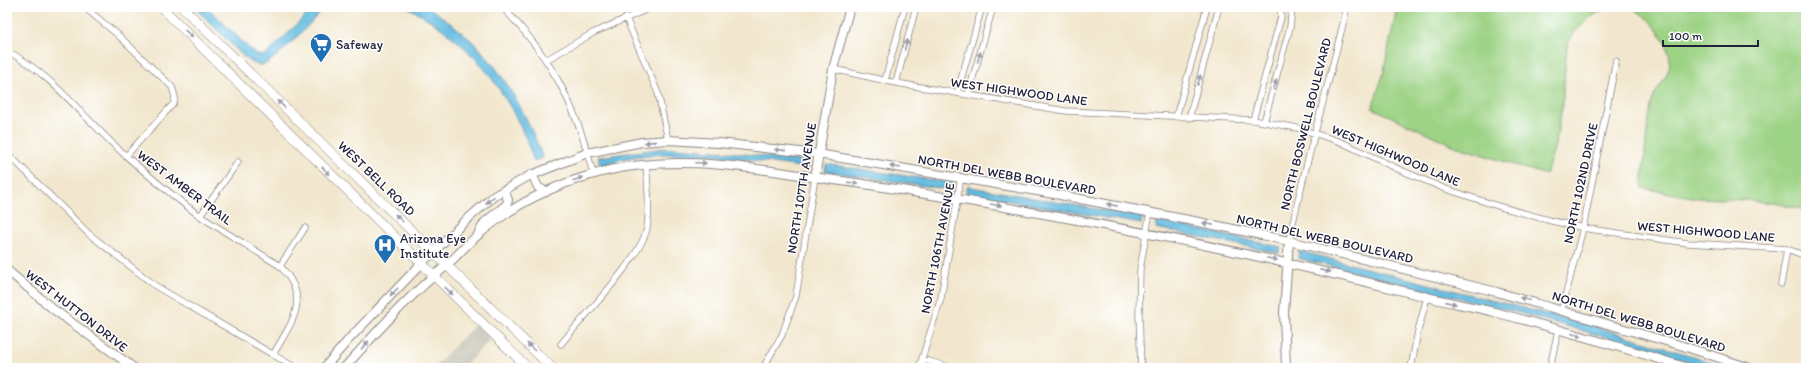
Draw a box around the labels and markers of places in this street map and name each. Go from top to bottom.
supermarket icon: Safeway [308,31,334,64]
place label: Safeway [336,37,383,52]
place label: Arizona Eye Institute [400,231,466,261]
hospital icon: Arizona Eye Institute [372,232,398,265]

